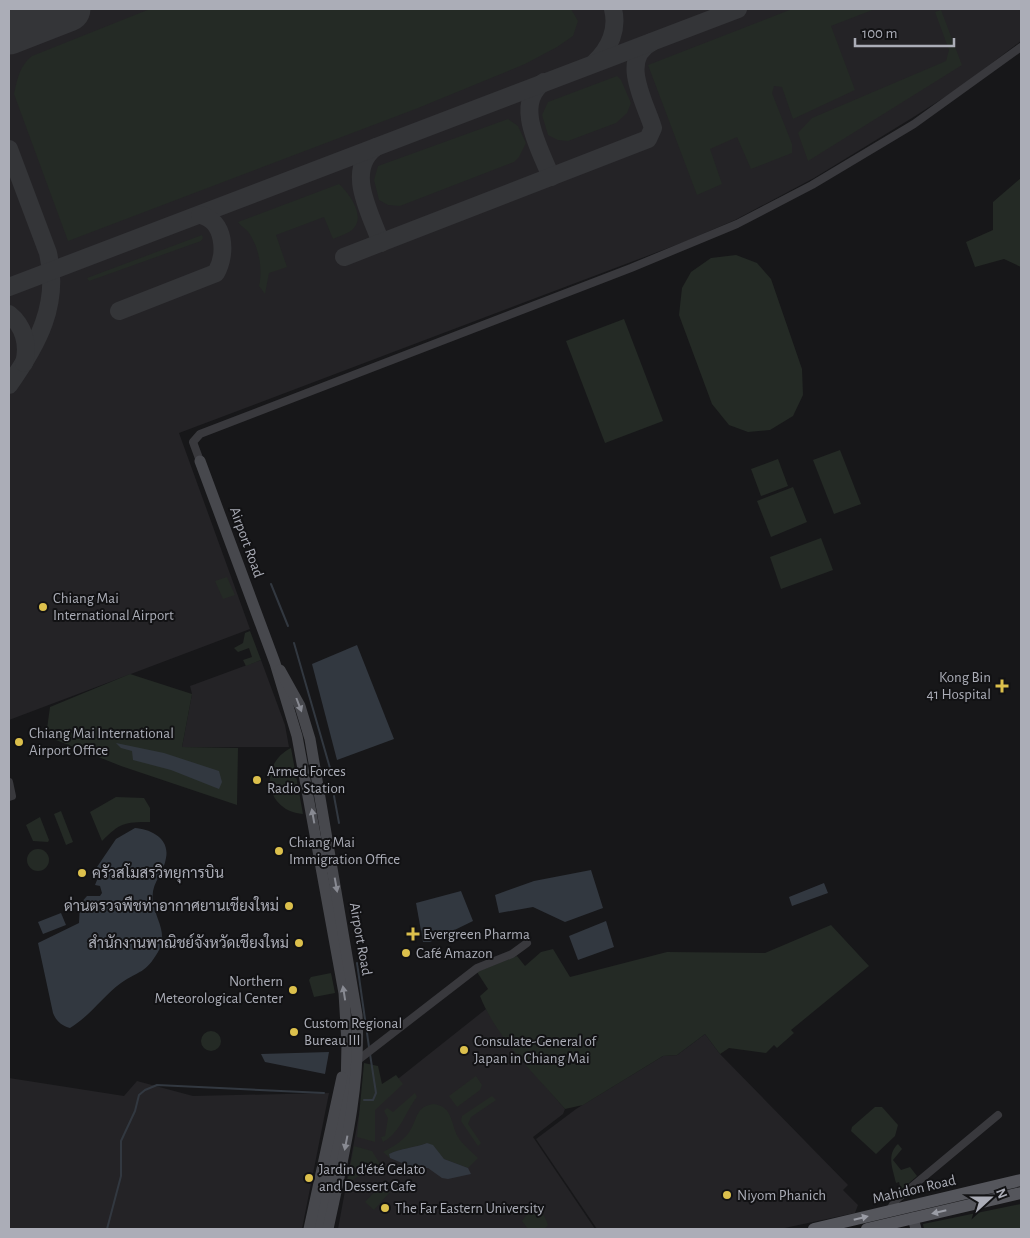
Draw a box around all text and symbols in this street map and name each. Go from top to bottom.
scale bar [855,15,954,47]
text: 100 m [862,26,897,41]
street label: Airport Road [227,505,266,580]
place label: Chiang Mai International Airport [53,591,174,623]
marker: Chiang Mai International Airport [37,601,49,613]
place label: Kong Bin 41 Hospital [927,670,991,702]
marker: Kong Bin 41 Hospital [995,679,1009,693]
one-way arrow [295,698,303,713]
place label: Chiang Mai International Airport Office [29,726,174,758]
marker: Chiang Mai International Airport Office [13,736,25,748]
place label: Armed Forces Radio Station [267,764,346,796]
marker: Armed Forces Radio Station [251,774,263,786]
one-way arrow [308,808,316,824]
place label: Chiang Mai Immigration Office [289,835,400,867]
marker: Chiang Mai Immigration Office [273,845,285,857]
place label: ครัวสโมสรวิทยุการบิน [92,863,224,884]
marker: ครัวสโมสรวิทยุการบิน [76,867,88,879]
one-way arrow [332,878,340,894]
place label: ด่านตรวจพืชท่าอากาศยานเชียงใหม่ [64,896,279,914]
marker: ด่านตรวจพืชท่าอากาศยานเชียงใหม่ [283,900,295,912]
street label: Airport Road [347,901,374,977]
place label: Evergreen Pharma [423,927,530,942]
marker: Evergreen Pharma [407,928,419,940]
place label: สำนักงานพาณิชย์จังหวัดเชียงใหม่ [88,933,289,951]
marker: สำนักงานพาณิชย์จังหวัดเชียงใหม่ [293,937,305,949]
place label: Café Amazon [416,946,493,961]
marker: Café Amazon [400,947,412,959]
place label: Northern Meteorological Center [154,974,283,1006]
marker: Northern Meteorological Center [287,984,299,996]
one-way arrow [339,985,347,1001]
place label: Custom Regional Bureau III [304,1016,402,1048]
marker: Custom Regional Bureau III [288,1026,300,1038]
place label: Consulate-General of Japan in Chiang Mai [474,1034,598,1066]
marker: Consulate-General of Japan in Chiang Mai [458,1044,470,1056]
one-way arrow [341,1135,349,1151]
place label: Jardin d'été Gelato and Dessert Cafe [319,1162,425,1194]
marker: Jardin d'été Gelato and Dessert Cafe [303,1172,315,1184]
street label: Mahidon Road [871,1173,957,1206]
north arrow [965,1173,1015,1223]
text: N [993,1187,1009,1201]
place label: Niyom Phanich [737,1188,826,1203]
marker: Niyom Phanich [721,1189,733,1201]
place label: The Far Eastern University [395,1201,545,1216]
marker: The Far Eastern University [379,1202,391,1214]
one-way arrow [931,1208,947,1216]
one-way arrow [854,1214,869,1222]

